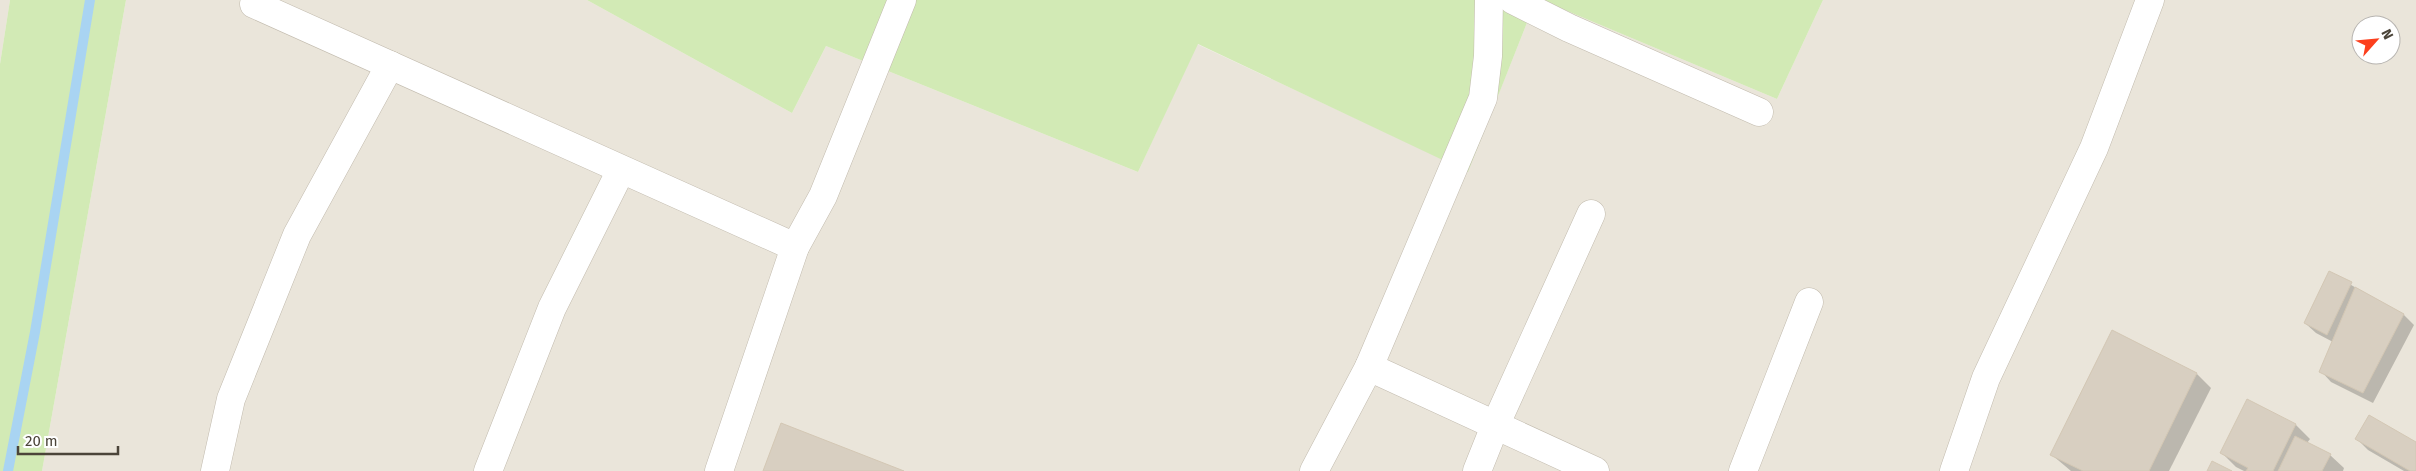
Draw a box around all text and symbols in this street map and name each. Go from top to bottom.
north arrow [2351,15,2401,65]
text: N [2377,26,2397,42]
scale bar [18,424,118,456]
text: 20 m [25,432,58,450]

